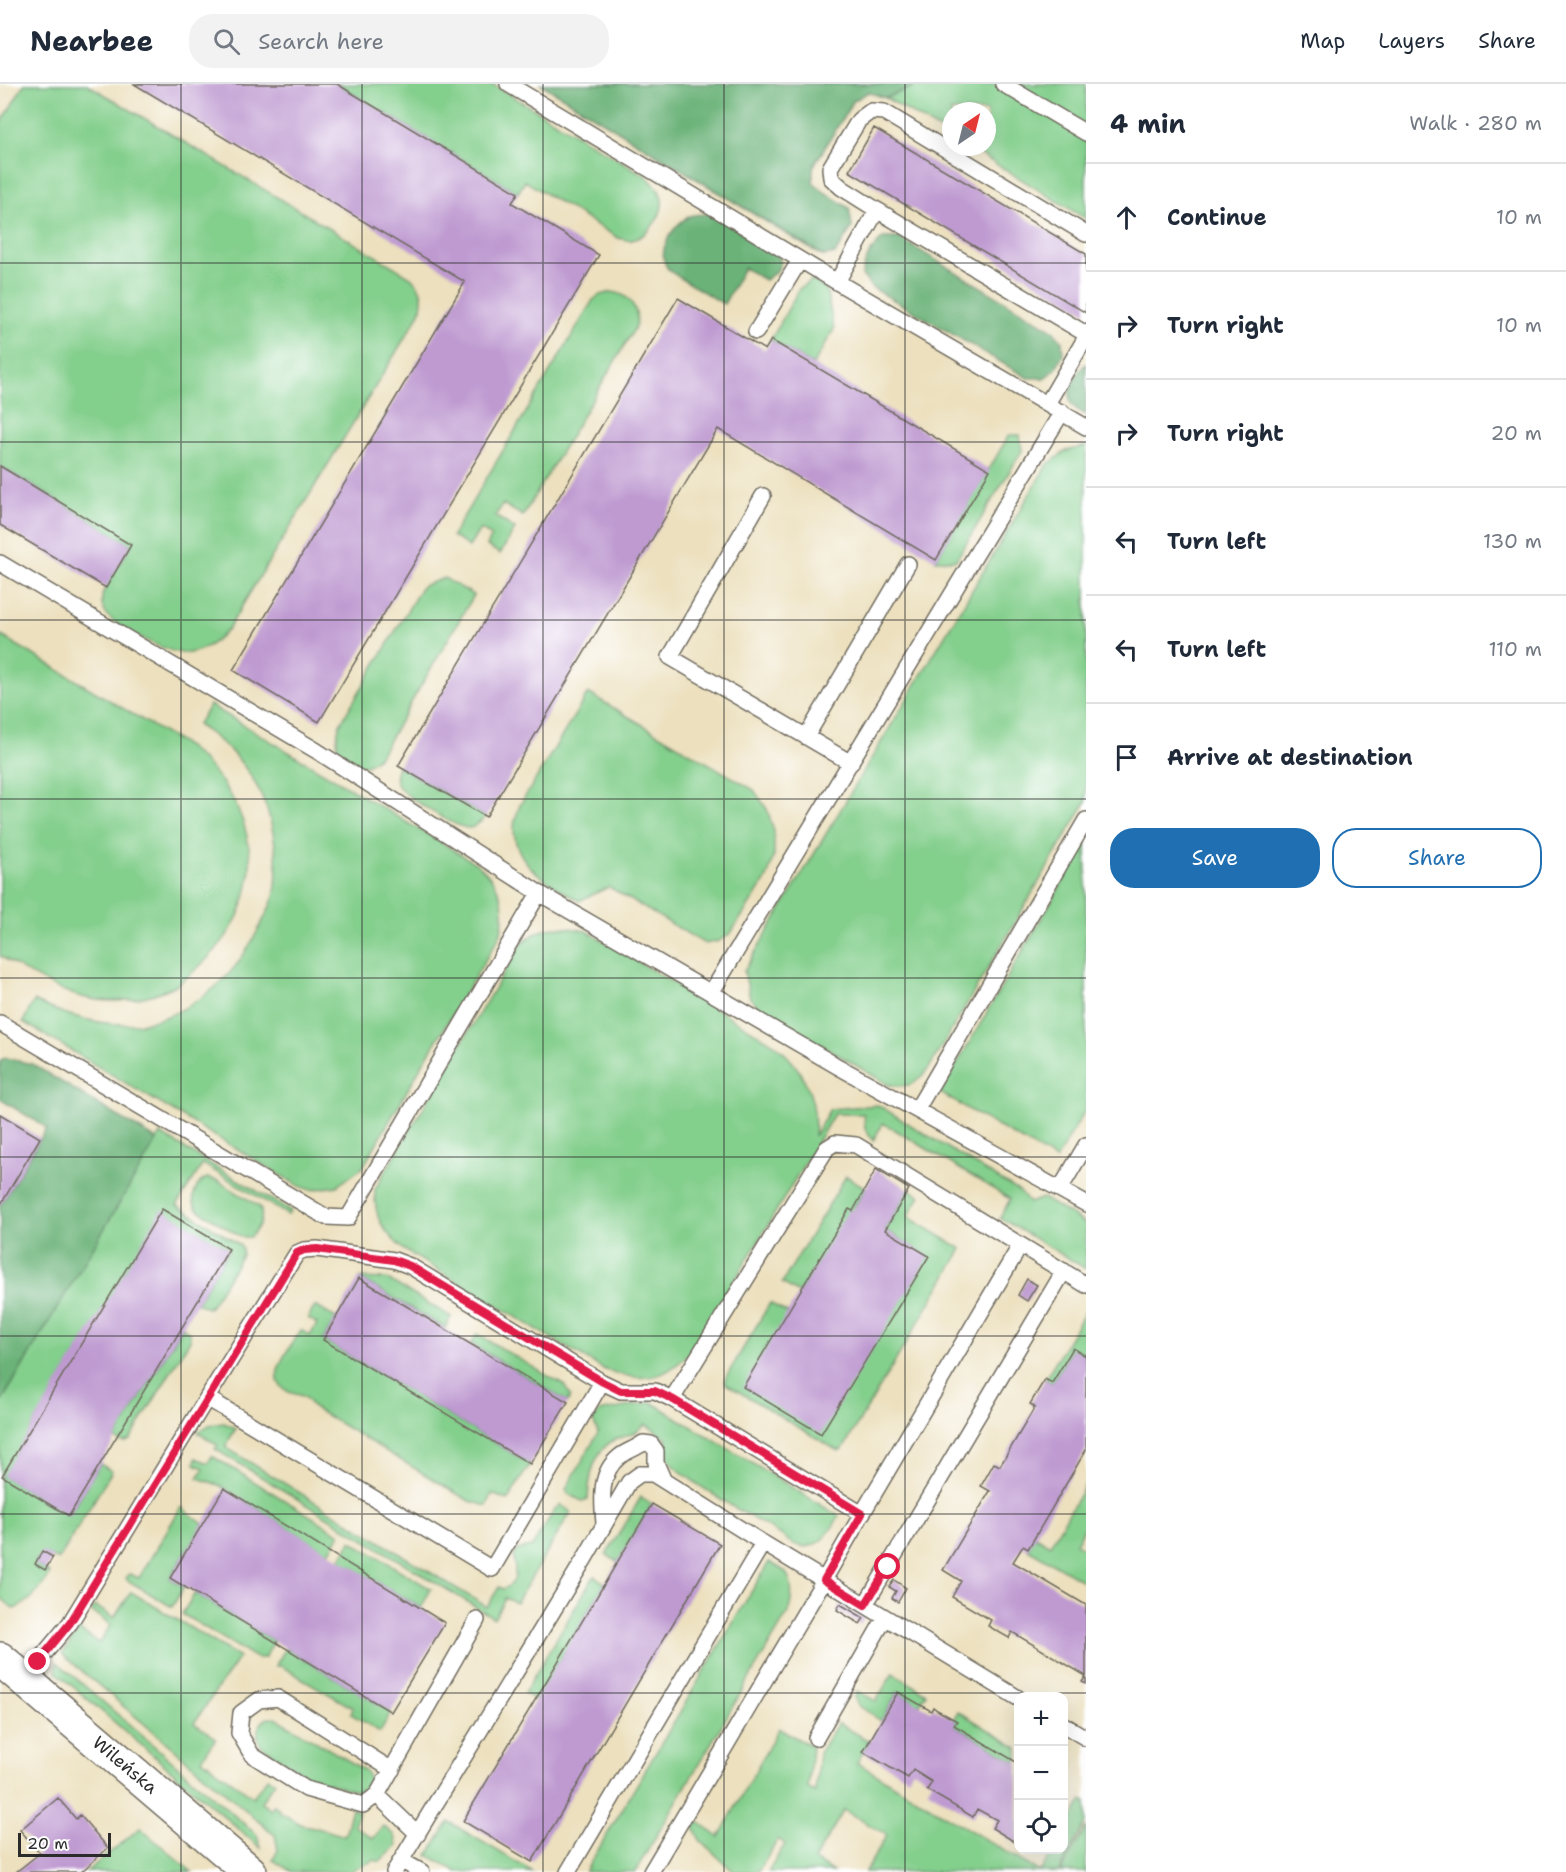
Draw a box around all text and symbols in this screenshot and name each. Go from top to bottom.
search box [189,14,609,68]
text: Nearbee [30,22,153,60]
icon: search [210,25,243,58]
text: Search here [258,27,384,56]
text: Map [1300,27,1345,55]
text: Layers [1378,27,1445,55]
text: Share [1478,27,1536,55]
north arrow [942,102,996,156]
text: 4 min [1110,106,1186,141]
text: Walk · 280 m [1409,110,1542,136]
icon: ahead [1110,201,1143,234]
text: Continue [1167,203,1267,232]
text: 10 m [1496,204,1542,230]
icon: right [1110,309,1143,342]
text: Turn right [1167,311,1284,340]
text: 10 m [1496,312,1542,338]
icon: right [1110,417,1143,450]
text: Turn right [1167,419,1284,448]
text: 20 m [1491,420,1542,446]
icon: left [1110,525,1143,558]
text: Turn left [1167,527,1266,556]
text: 130 m [1483,528,1542,554]
icon: left [1110,633,1143,666]
text: Turn left [1167,635,1266,664]
text: 110 m [1488,636,1542,662]
icon: arrive [1110,741,1143,774]
text: Arrive at destination [1167,743,1413,772]
button: Save [1110,828,1320,888]
button: Share [1332,828,1542,888]
route start [874,1553,900,1579]
route end [24,1648,50,1674]
map controls [1014,1692,1068,1854]
button: + [1014,1692,1068,1746]
street label: Wileńska [87,1731,163,1799]
button: − [1014,1746,1068,1800]
button: locate [1014,1800,1068,1854]
scale bar [18,1830,111,1858]
text: 20 m [27,1833,68,1854]

